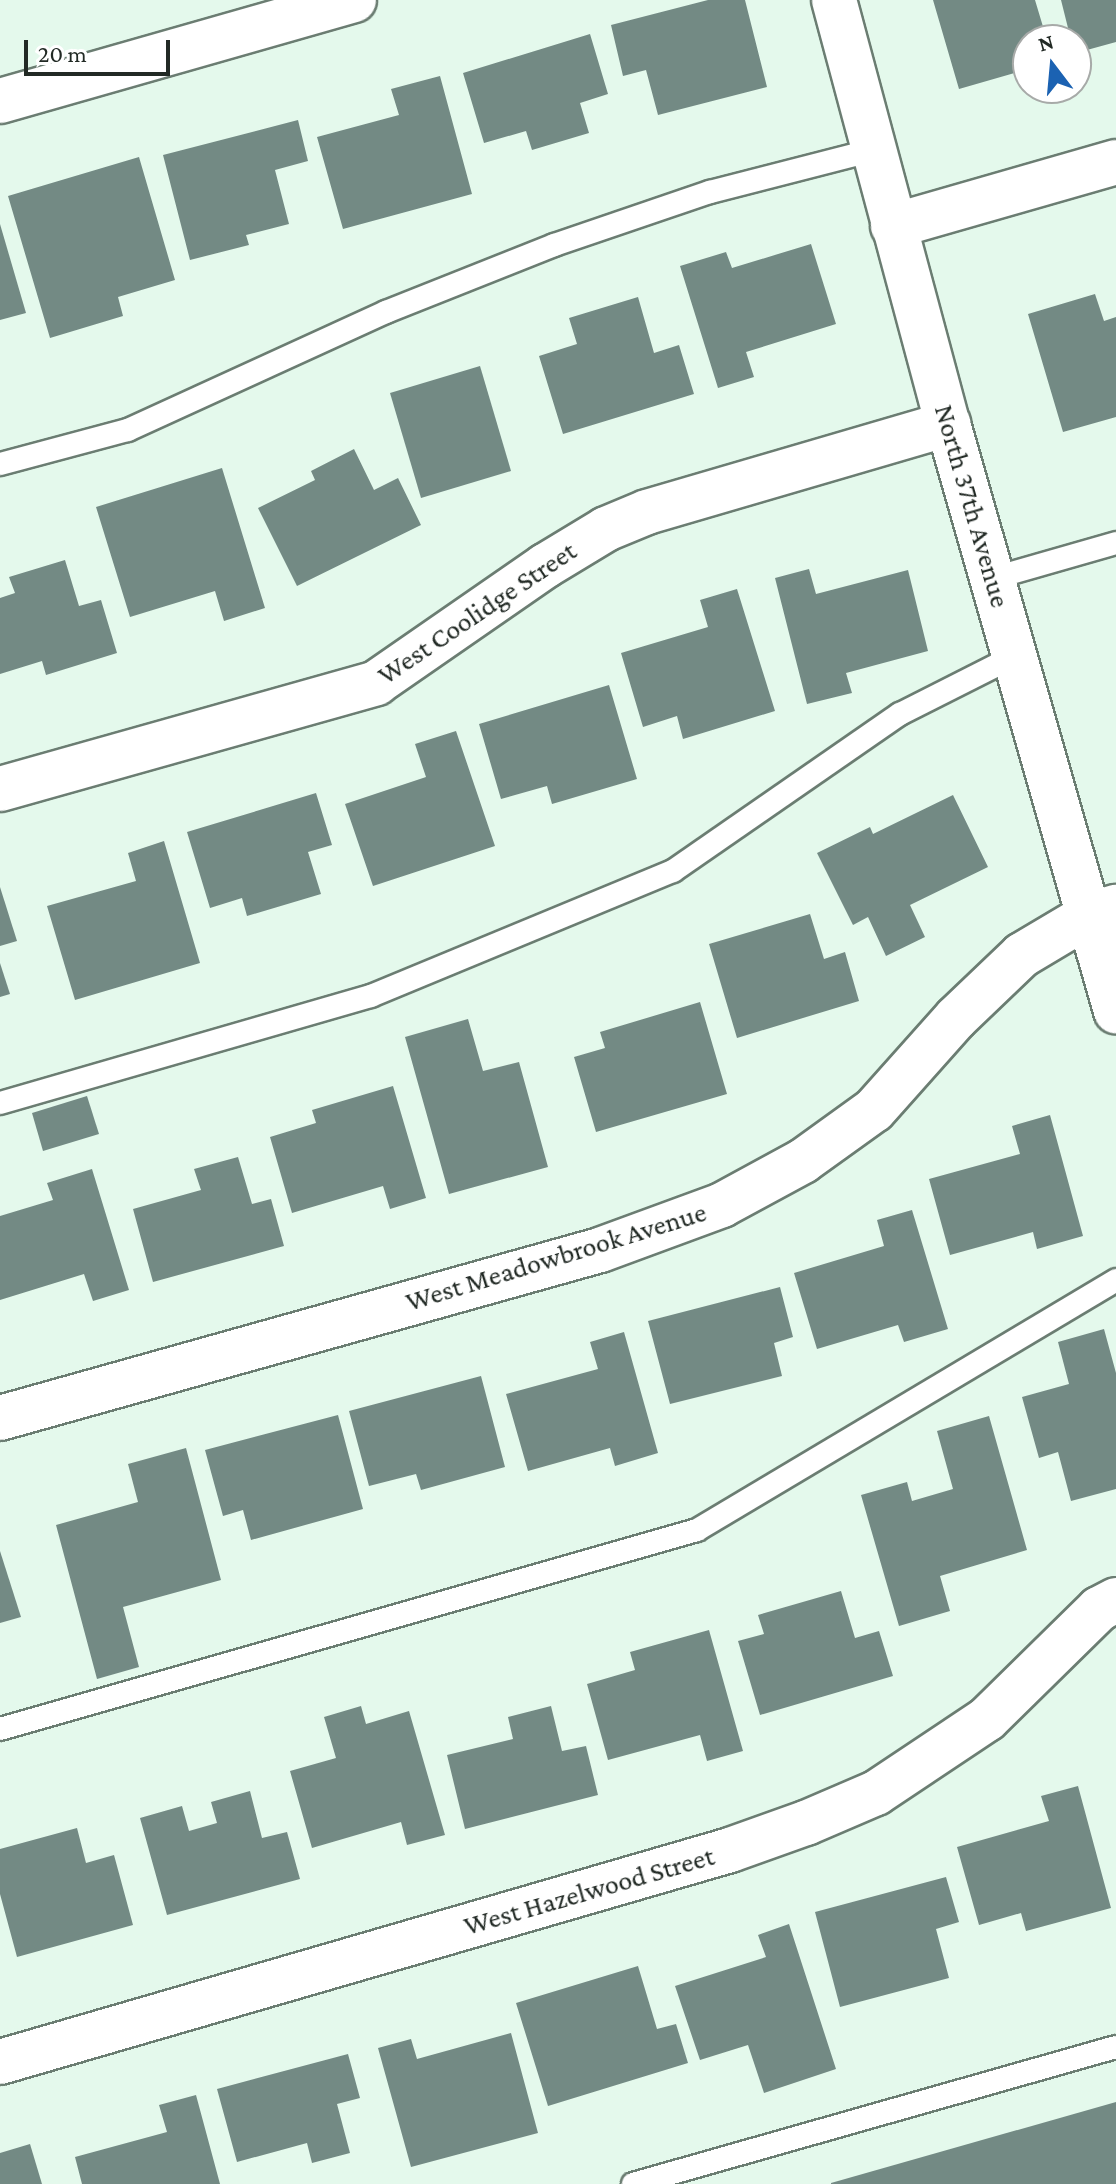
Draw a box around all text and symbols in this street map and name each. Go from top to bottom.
scale bar [28,24,174,74]
north arrow [1012,24,1092,104]
text: N [1035,28,1056,56]
text: 20 m [38,40,87,67]
street label: North 37th Avenue [927,401,1017,611]
street label: West Coolidge Street [371,534,583,692]
street label: West Meadowbrook Avenue [402,1195,710,1319]
street label: West Hazelwood Street [460,1839,718,1943]

